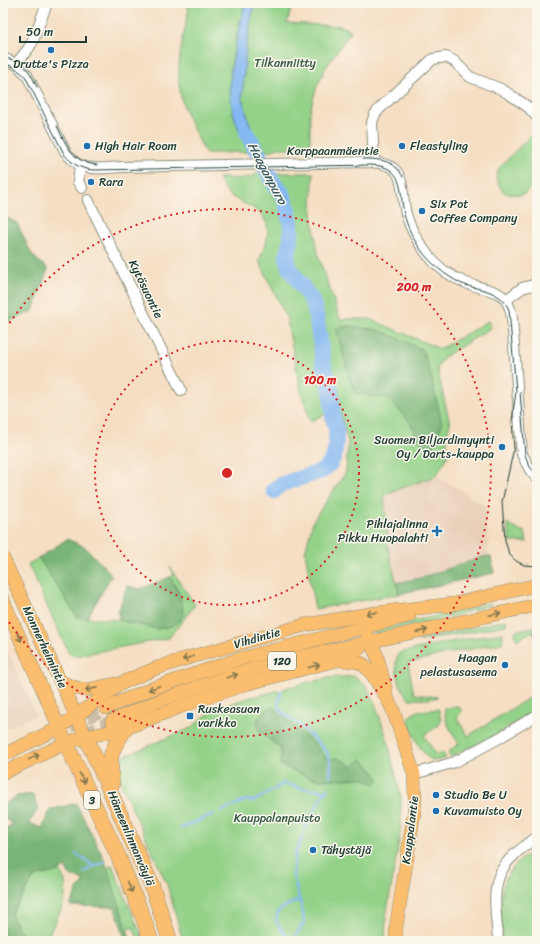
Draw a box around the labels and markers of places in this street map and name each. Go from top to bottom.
marker: Drutte's Pizza [46,45,56,55]
place label: Drutte's Pizza [13,53,89,75]
place label: High Hair Room [95,135,177,157]
place label: Fleastyling [410,135,468,157]
marker: High Hair Room [82,141,92,151]
marker: Fleastyling [397,141,407,151]
place label: Rara [99,171,124,193]
marker: Rara [86,177,96,187]
place label: Six Pot Coffee Company [430,193,518,229]
marker: Six Pot Coffee Company [417,206,427,216]
place label: Suomen Biljardimyynti Oy / Darts-kauppa [374,429,495,465]
marker: Suomen Biljardimyynti Oy / Darts-kauppa [497,442,507,452]
centre of rings [220,466,234,480]
place label: Pihlajalinna Pikku Huopalahti [338,513,429,549]
marker: Pihlajalinna Pikku Huopalahti [431,525,443,537]
place label: Haagan pelastusasema [420,647,498,683]
marker: Haagan pelastusasema [500,660,510,670]
place label: Ruskeasuon varikko [198,698,260,734]
marker: Ruskeasuon varikko [185,711,195,721]
place label: Studio Be U [444,784,508,806]
marker: Studio Be U [431,790,441,800]
place label: Kuvamuisto Oy [444,800,522,822]
marker: Kuvamuisto Oy [431,806,441,816]
place label: Tähystäjä [321,839,372,861]
marker: Tähystäjä [308,845,318,855]

